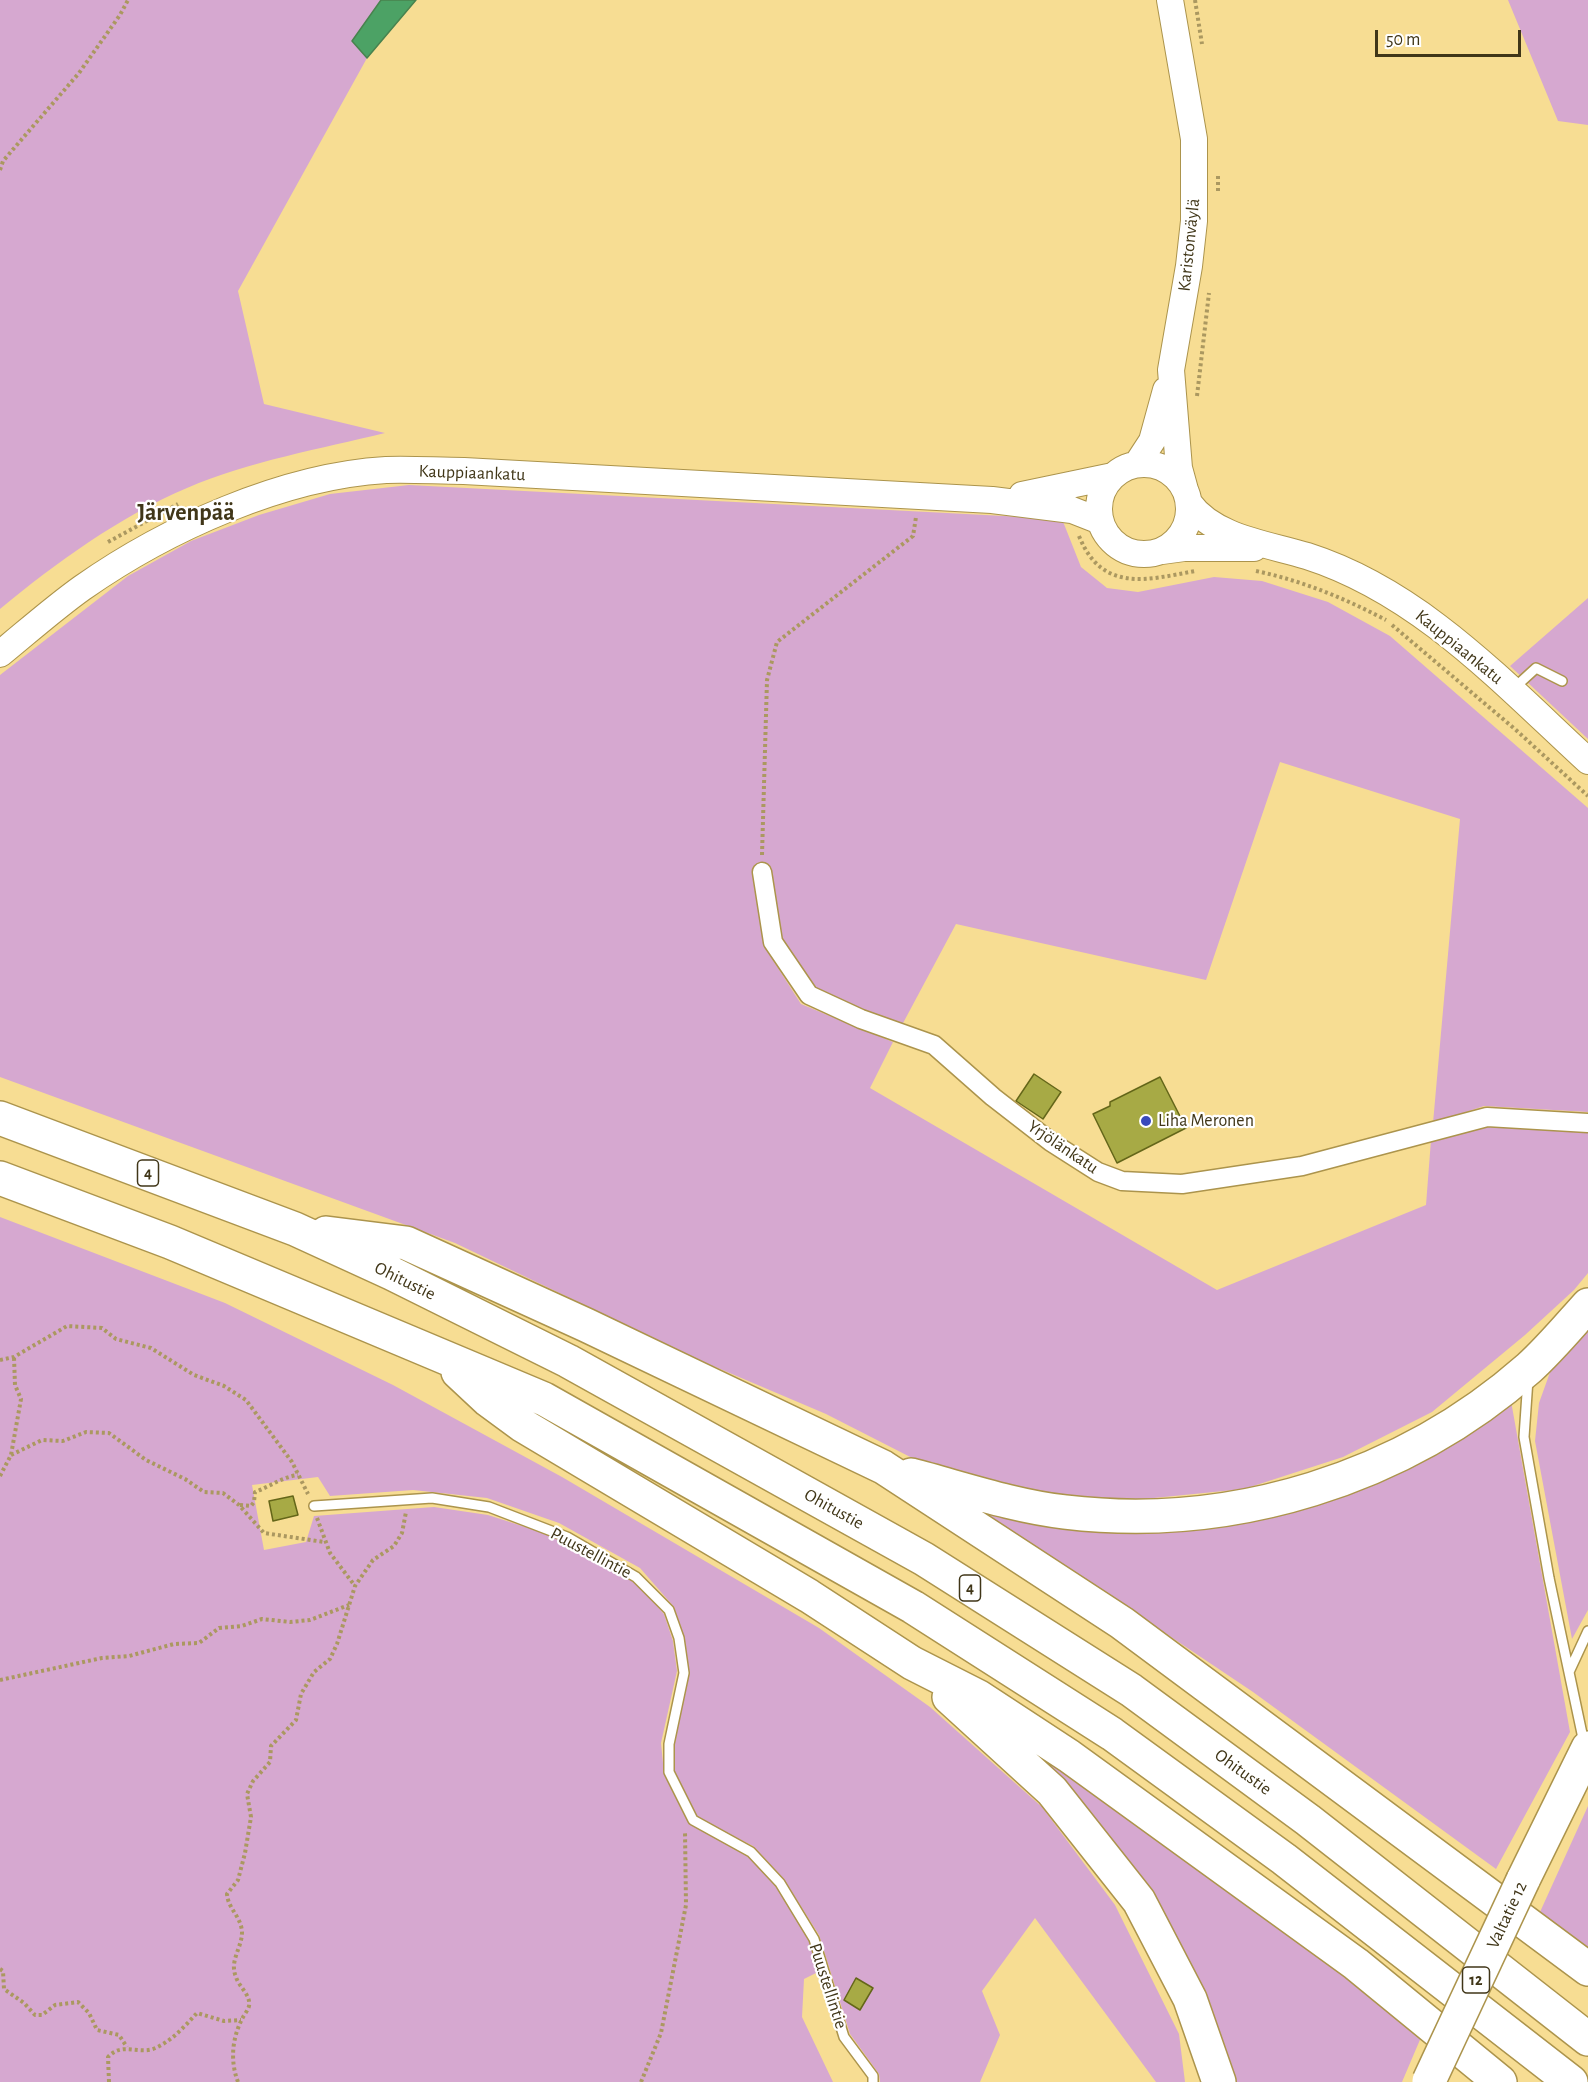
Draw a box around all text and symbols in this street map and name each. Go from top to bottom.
scale bar [1378,18,1524,56]
text: 50 m [1386,31,1420,49]
street label: Karistonväylä [1173,197,1205,293]
street label: Kauppiaankatu [418,460,526,486]
district label: Järvenpää [137,499,235,527]
street label: Kauppiaankatu [1411,605,1507,689]
place label: Liha Meronen [1158,1110,1254,1132]
marker: Liha Meronen [1139,1114,1153,1128]
street label: Yrjölänkatu [1023,1115,1103,1179]
road number: 4 [138,1160,158,1186]
street label: Ohitustie [371,1257,439,1305]
street label: Ohitustie [800,1484,868,1534]
street label: Puustellintie [547,1523,635,1583]
road number: 4 [960,1575,980,1601]
street label: Ohitustie [1210,1744,1276,1800]
street label: Valtatie 12 [1482,1878,1532,1952]
street label: Puustellintie [804,1940,852,2032]
road number: 12 [1462,1967,1490,1993]

